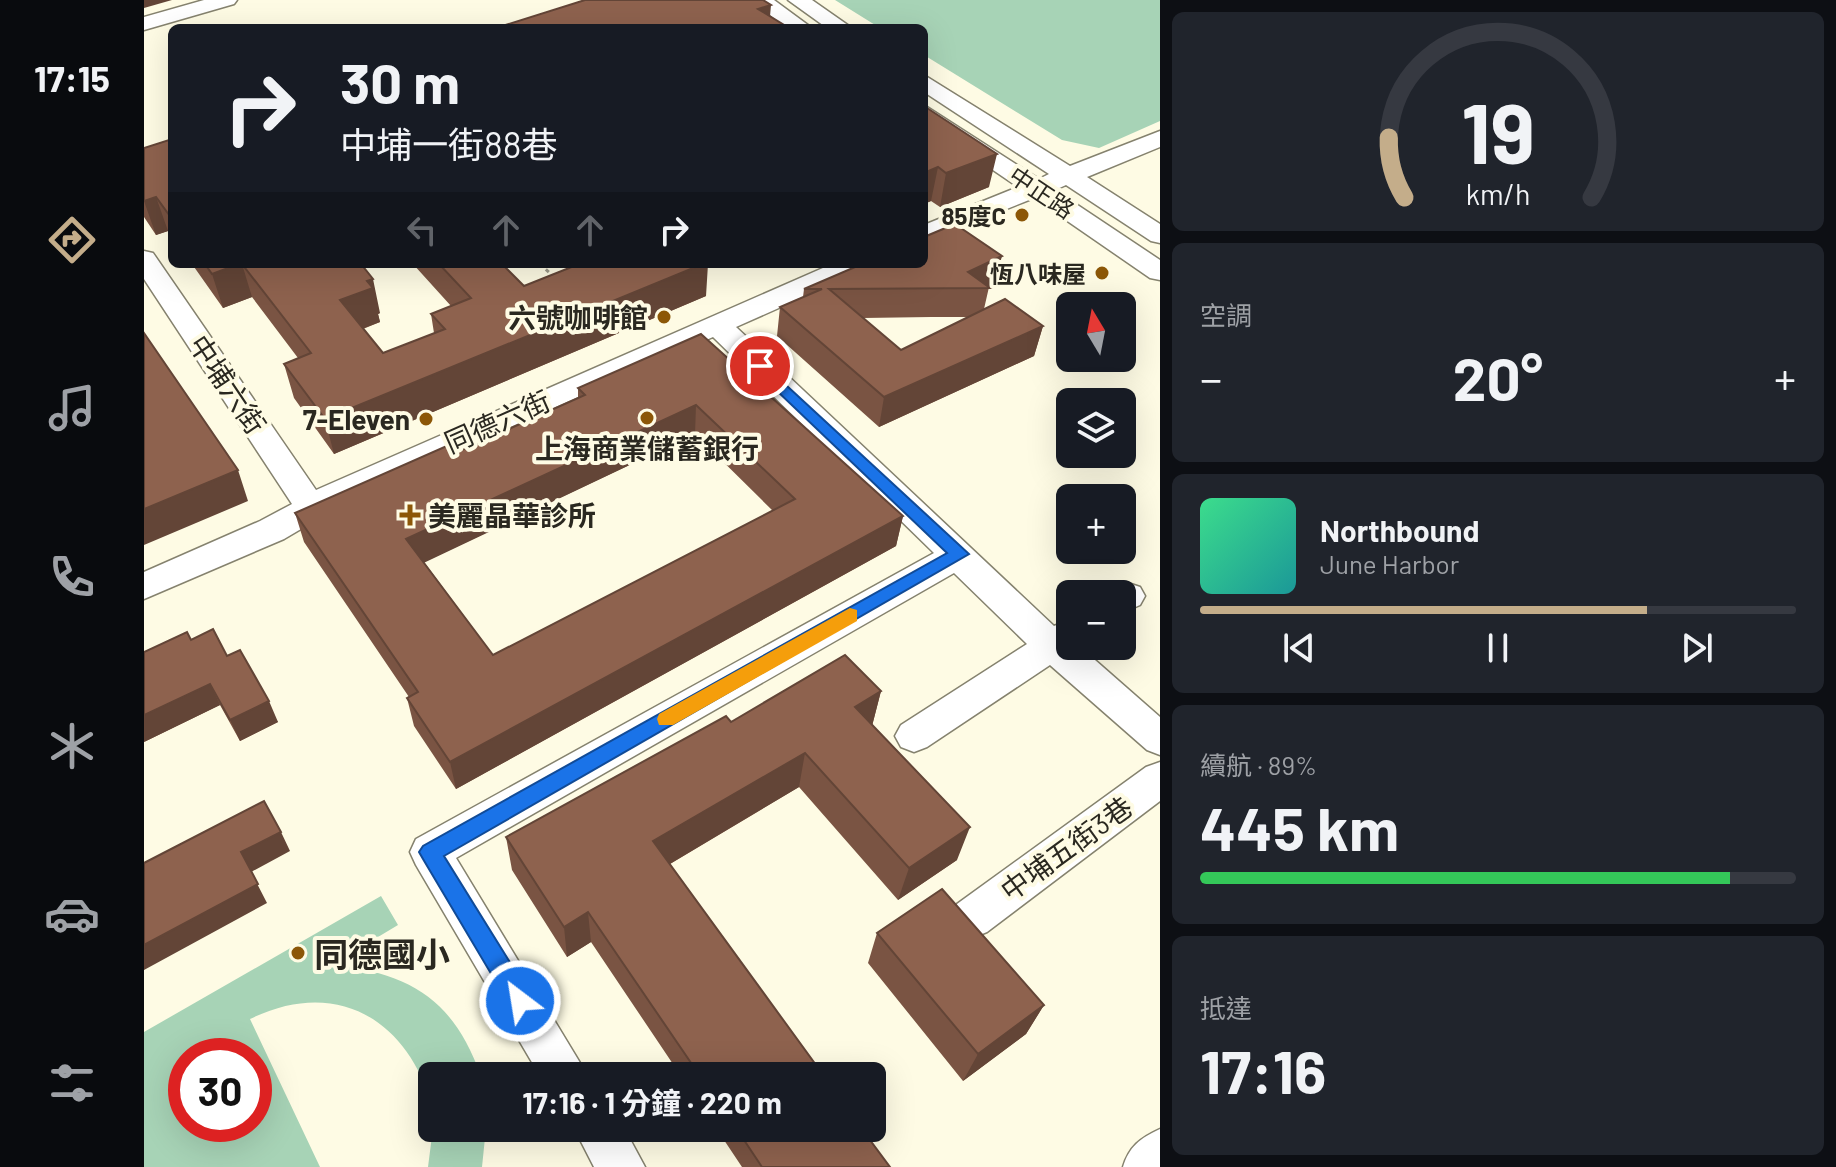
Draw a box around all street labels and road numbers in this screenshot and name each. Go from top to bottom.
street label: 中正路 [1004,160,1080,224]
street label: 中埔六街 [183,328,273,440]
street label: 同德六街 [439,383,555,459]
street label: 中埔五街3巷 [994,789,1138,907]

